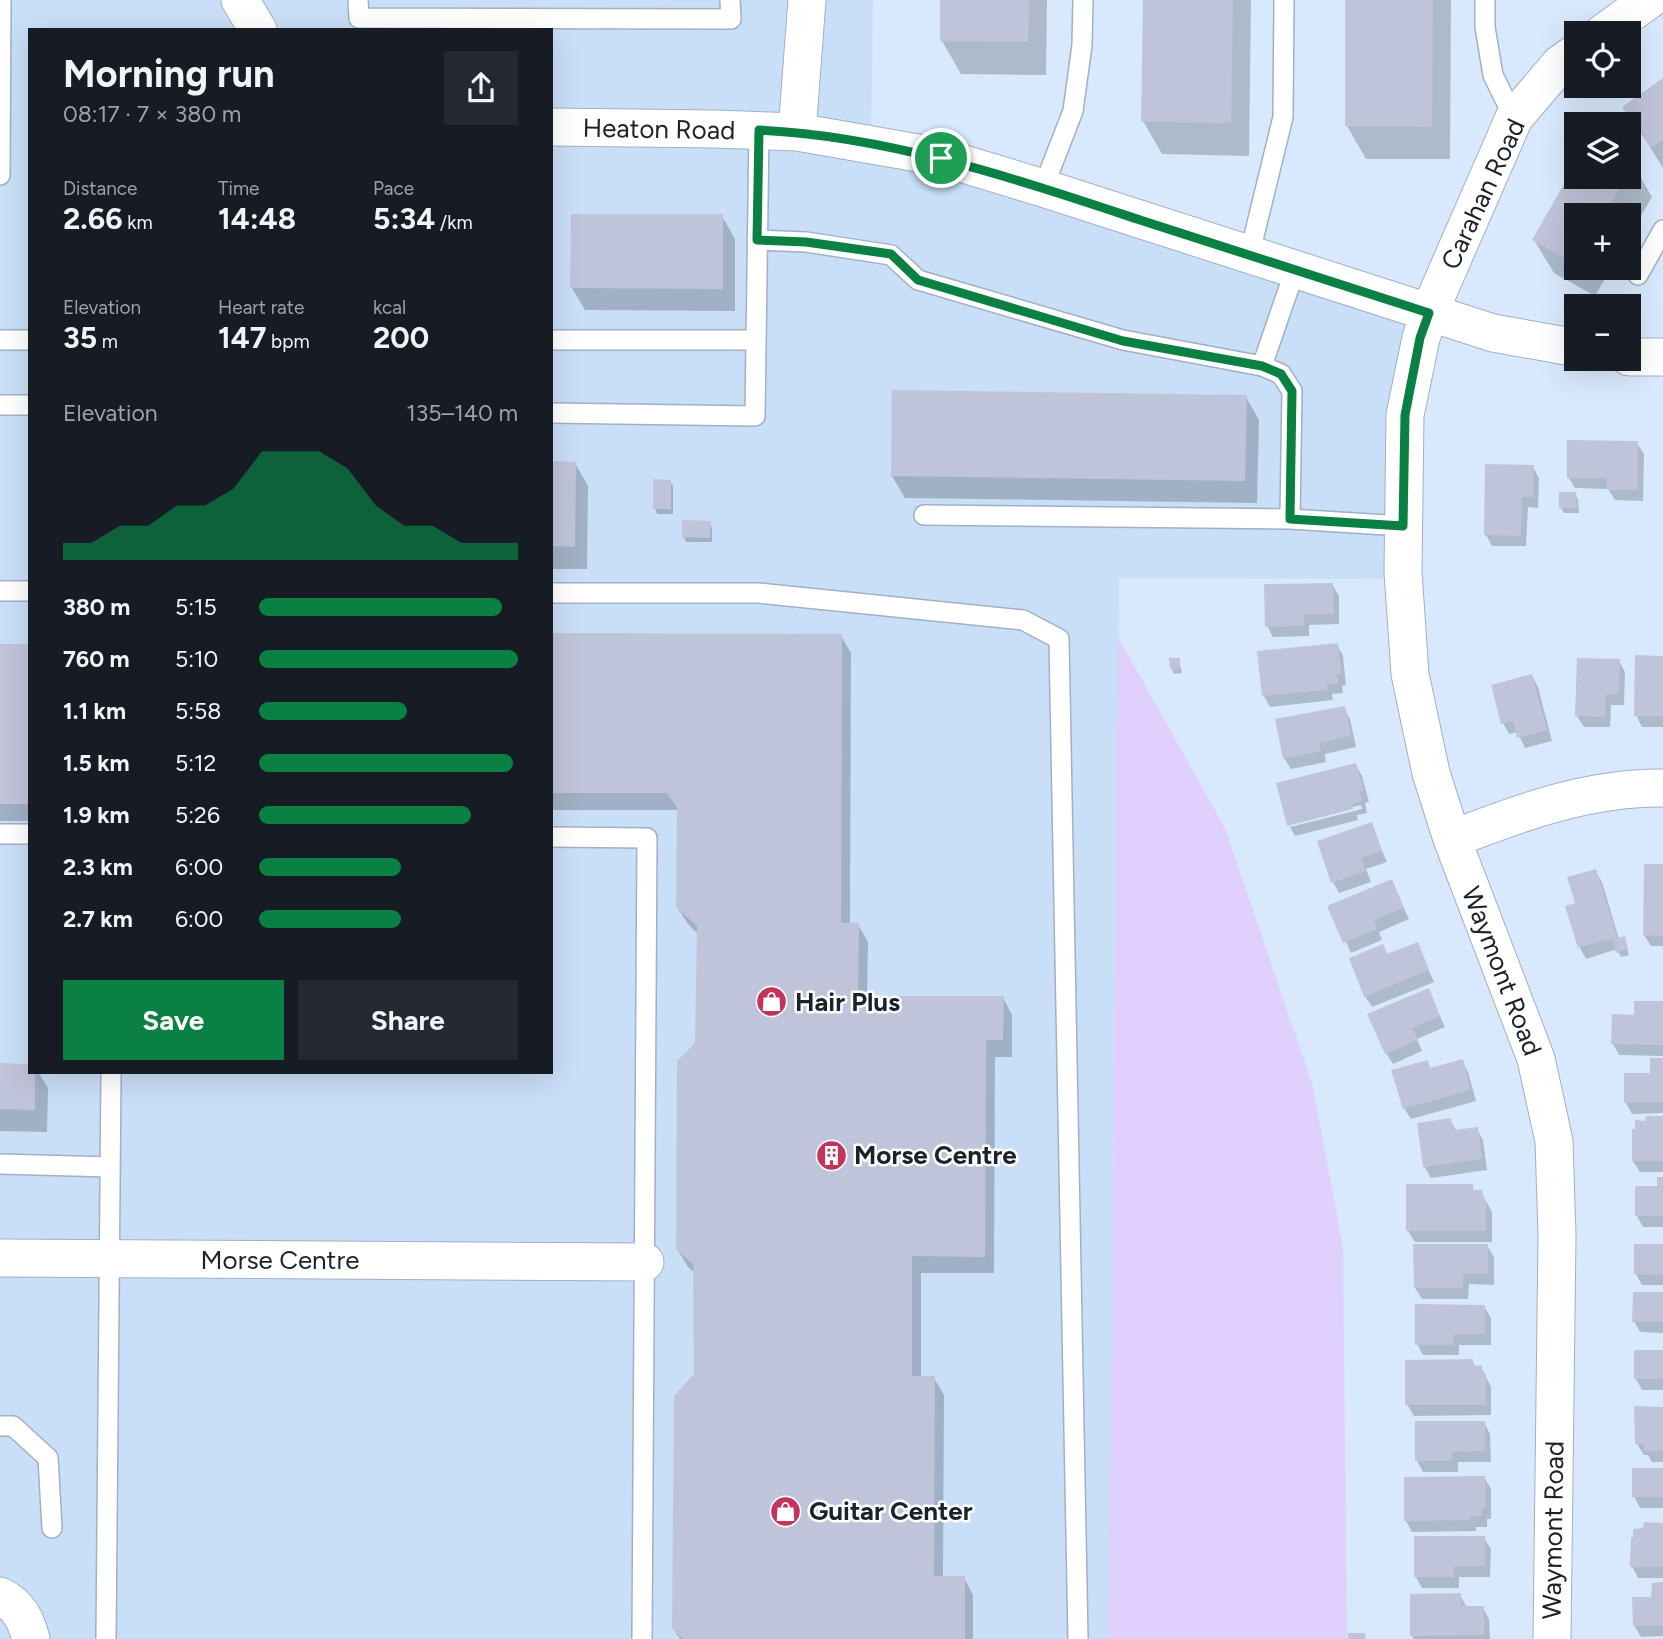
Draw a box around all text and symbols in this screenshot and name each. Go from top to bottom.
map controls [1564,21,1641,371]
button: locate [1564,21,1641,98]
text: Morning run [63,51,275,97]
button: share [444,51,518,125]
text: 08:17 · 7 × 380 m [63,100,241,128]
street label: Heaton Road [582,112,736,146]
button: layers [1564,112,1641,189]
street label: Carahan Road [1434,114,1532,274]
pin [911,128,971,188]
icon: arrive [922,139,960,177]
text: Distance [63,177,137,200]
text: Time [218,177,259,200]
text: Pace [373,177,414,200]
text: 2.66 [63,200,123,237]
text: 14:48 [218,200,296,237]
text: 5:34 [373,200,435,237]
button: + [1564,203,1641,280]
text: km [123,211,153,234]
text: /km [435,211,473,234]
button: − [1564,294,1641,371]
text: Elevation [63,296,141,319]
text: Heart rate [218,296,304,319]
text: kcal [373,296,406,319]
text: 35 [63,319,97,356]
text: 147 [218,319,266,356]
text: 200 [373,319,429,356]
text: m [97,330,118,353]
text: bpm [266,330,310,353]
text: Elevation [63,399,158,427]
text: 135–140 m [406,399,518,427]
text: 380 m [63,593,130,621]
text: 5:15 [175,593,217,621]
text: 760 m [63,645,130,673]
text: 5:10 [175,645,218,673]
text: 1.1 km [63,697,126,725]
text: 5:58 [175,697,221,725]
text: 1.5 km [63,749,130,777]
text: 5:12 [175,749,216,777]
text: 1.9 km [63,801,130,829]
text: 5:26 [175,801,220,829]
text: 2.3 km [63,853,133,881]
text: 6:00 [175,853,223,881]
street label: Waymont Road [1455,882,1549,1060]
text: 2.7 km [63,905,133,933]
text: 6:00 [175,905,223,933]
button: Save [63,980,284,1060]
button: Share [298,980,518,1060]
shop icon: Hair Plus [755,985,789,1019]
place label: Hair Plus [795,986,900,1018]
building icon: Morse Centre [814,1138,848,1172]
place label: Morse Centre [854,1139,1017,1171]
street label: Morse Centre [201,1244,359,1276]
street label: Waymont Road [1535,1440,1571,1620]
shop icon: Guitar Center [769,1494,803,1528]
place label: Guitar Center [809,1495,973,1527]

